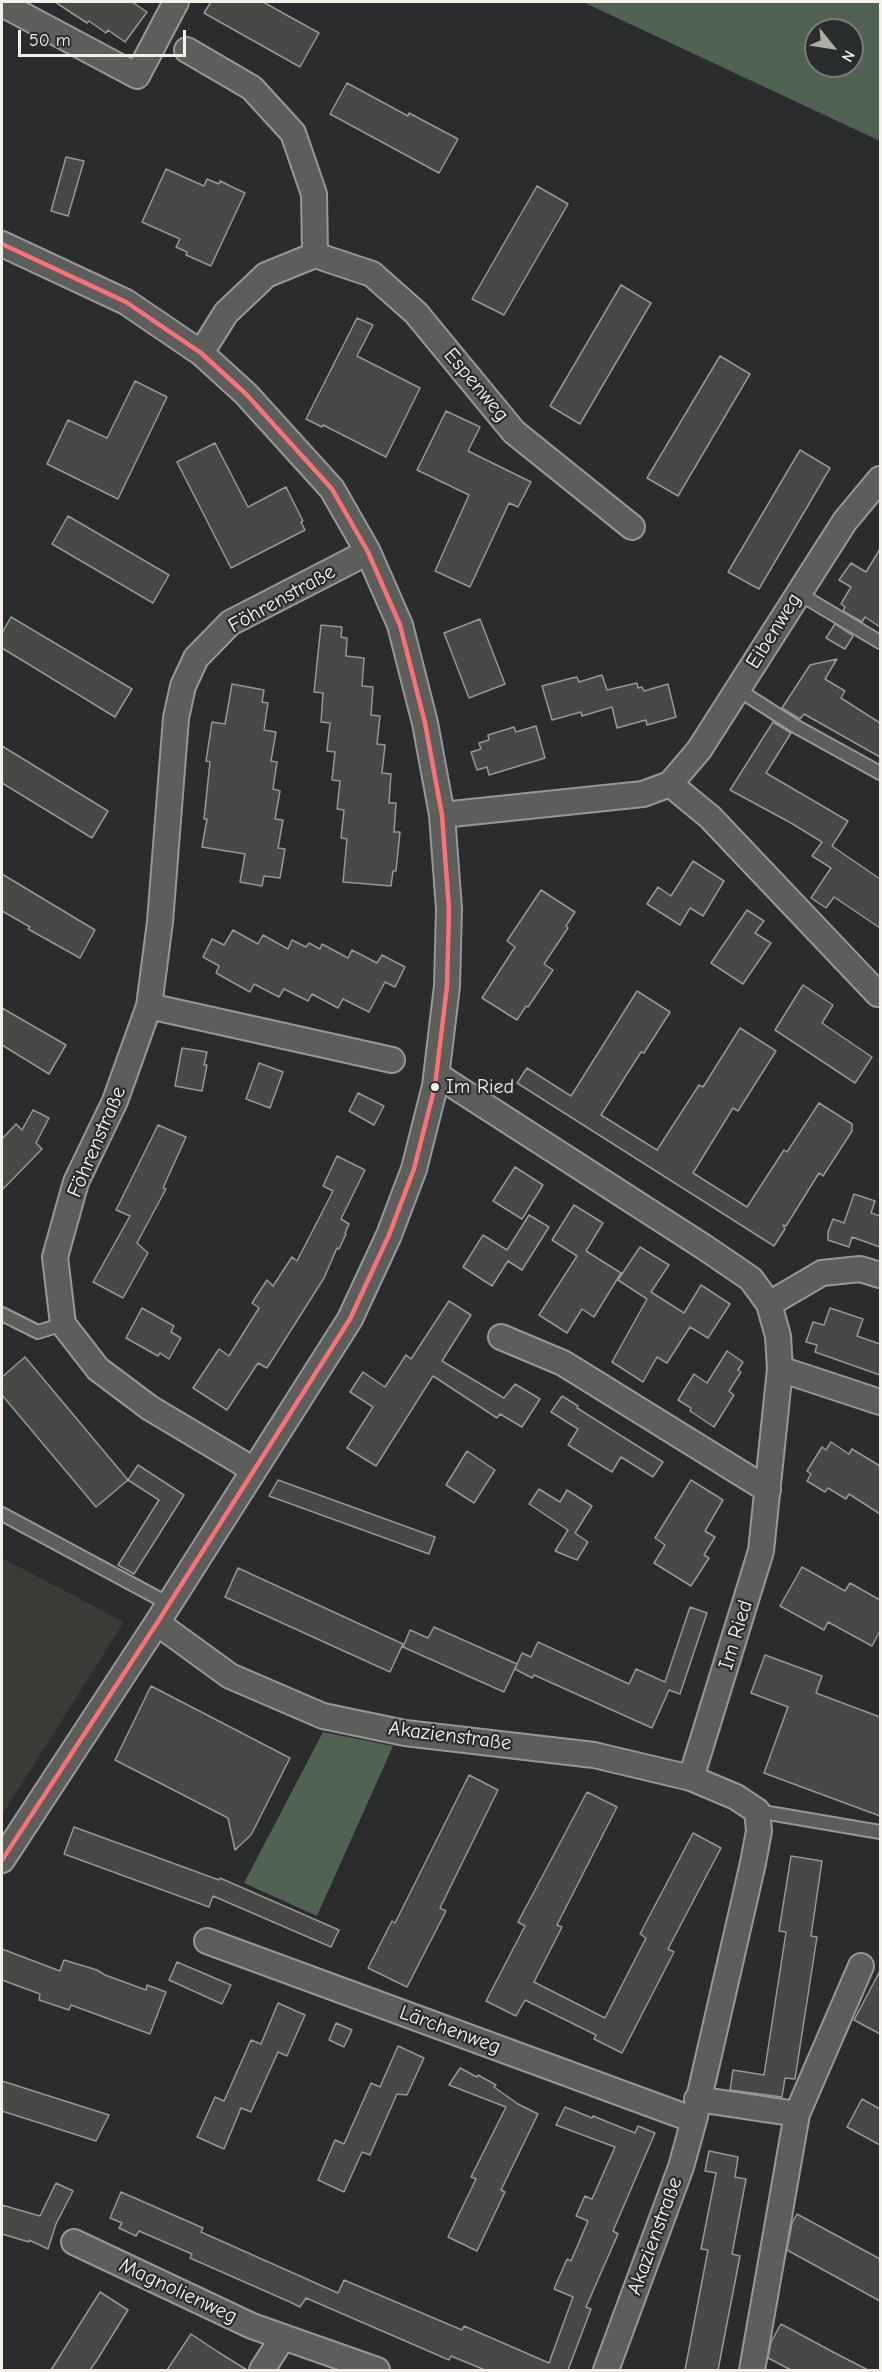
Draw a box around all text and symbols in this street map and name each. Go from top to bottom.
scale bar [21,18,189,56]
north arrow [804,18,864,78]
text: 50 m [29,30,71,51]
text: N [837,47,858,65]
street label: Espenweg [438,343,514,427]
street label: Föhrenstraße [224,559,340,639]
street label: Eibenweg [741,588,807,674]
place label: Im Ried [446,1075,514,1099]
marker: Im Ried [429,1081,441,1093]
street label: Föhrenstraße [62,1083,132,1201]
street label: Im Ried [713,1597,759,1673]
street label: Akazienstraße [387,1716,513,1756]
street label: Lärchenweg [396,2000,504,2060]
street label: Akazienstraße [622,2173,688,2299]
street label: Magnolienweg [115,2253,241,2329]

